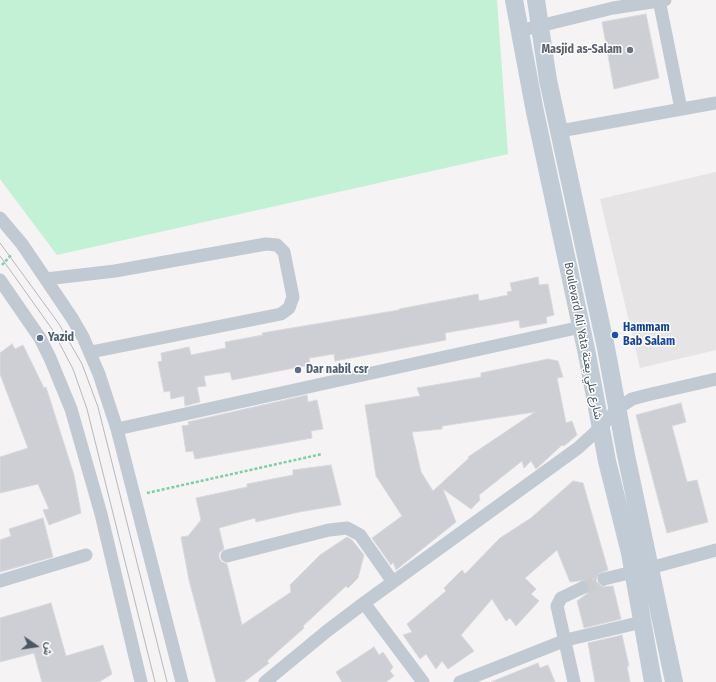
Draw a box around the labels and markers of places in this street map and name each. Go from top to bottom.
place label: Masjid as-Salam [541,43,622,57]
marker: Masjid as-Salam [625,45,635,55]
place label: Hammam Bab Salam [623,321,675,349]
marker: Hammam Bab Salam [610,330,620,340]
place label: Yazid [48,331,74,345]
marker: Yazid [35,333,45,343]
place label: Dar nabil csr [306,363,368,377]
marker: Dar nabil csr [293,365,303,375]

